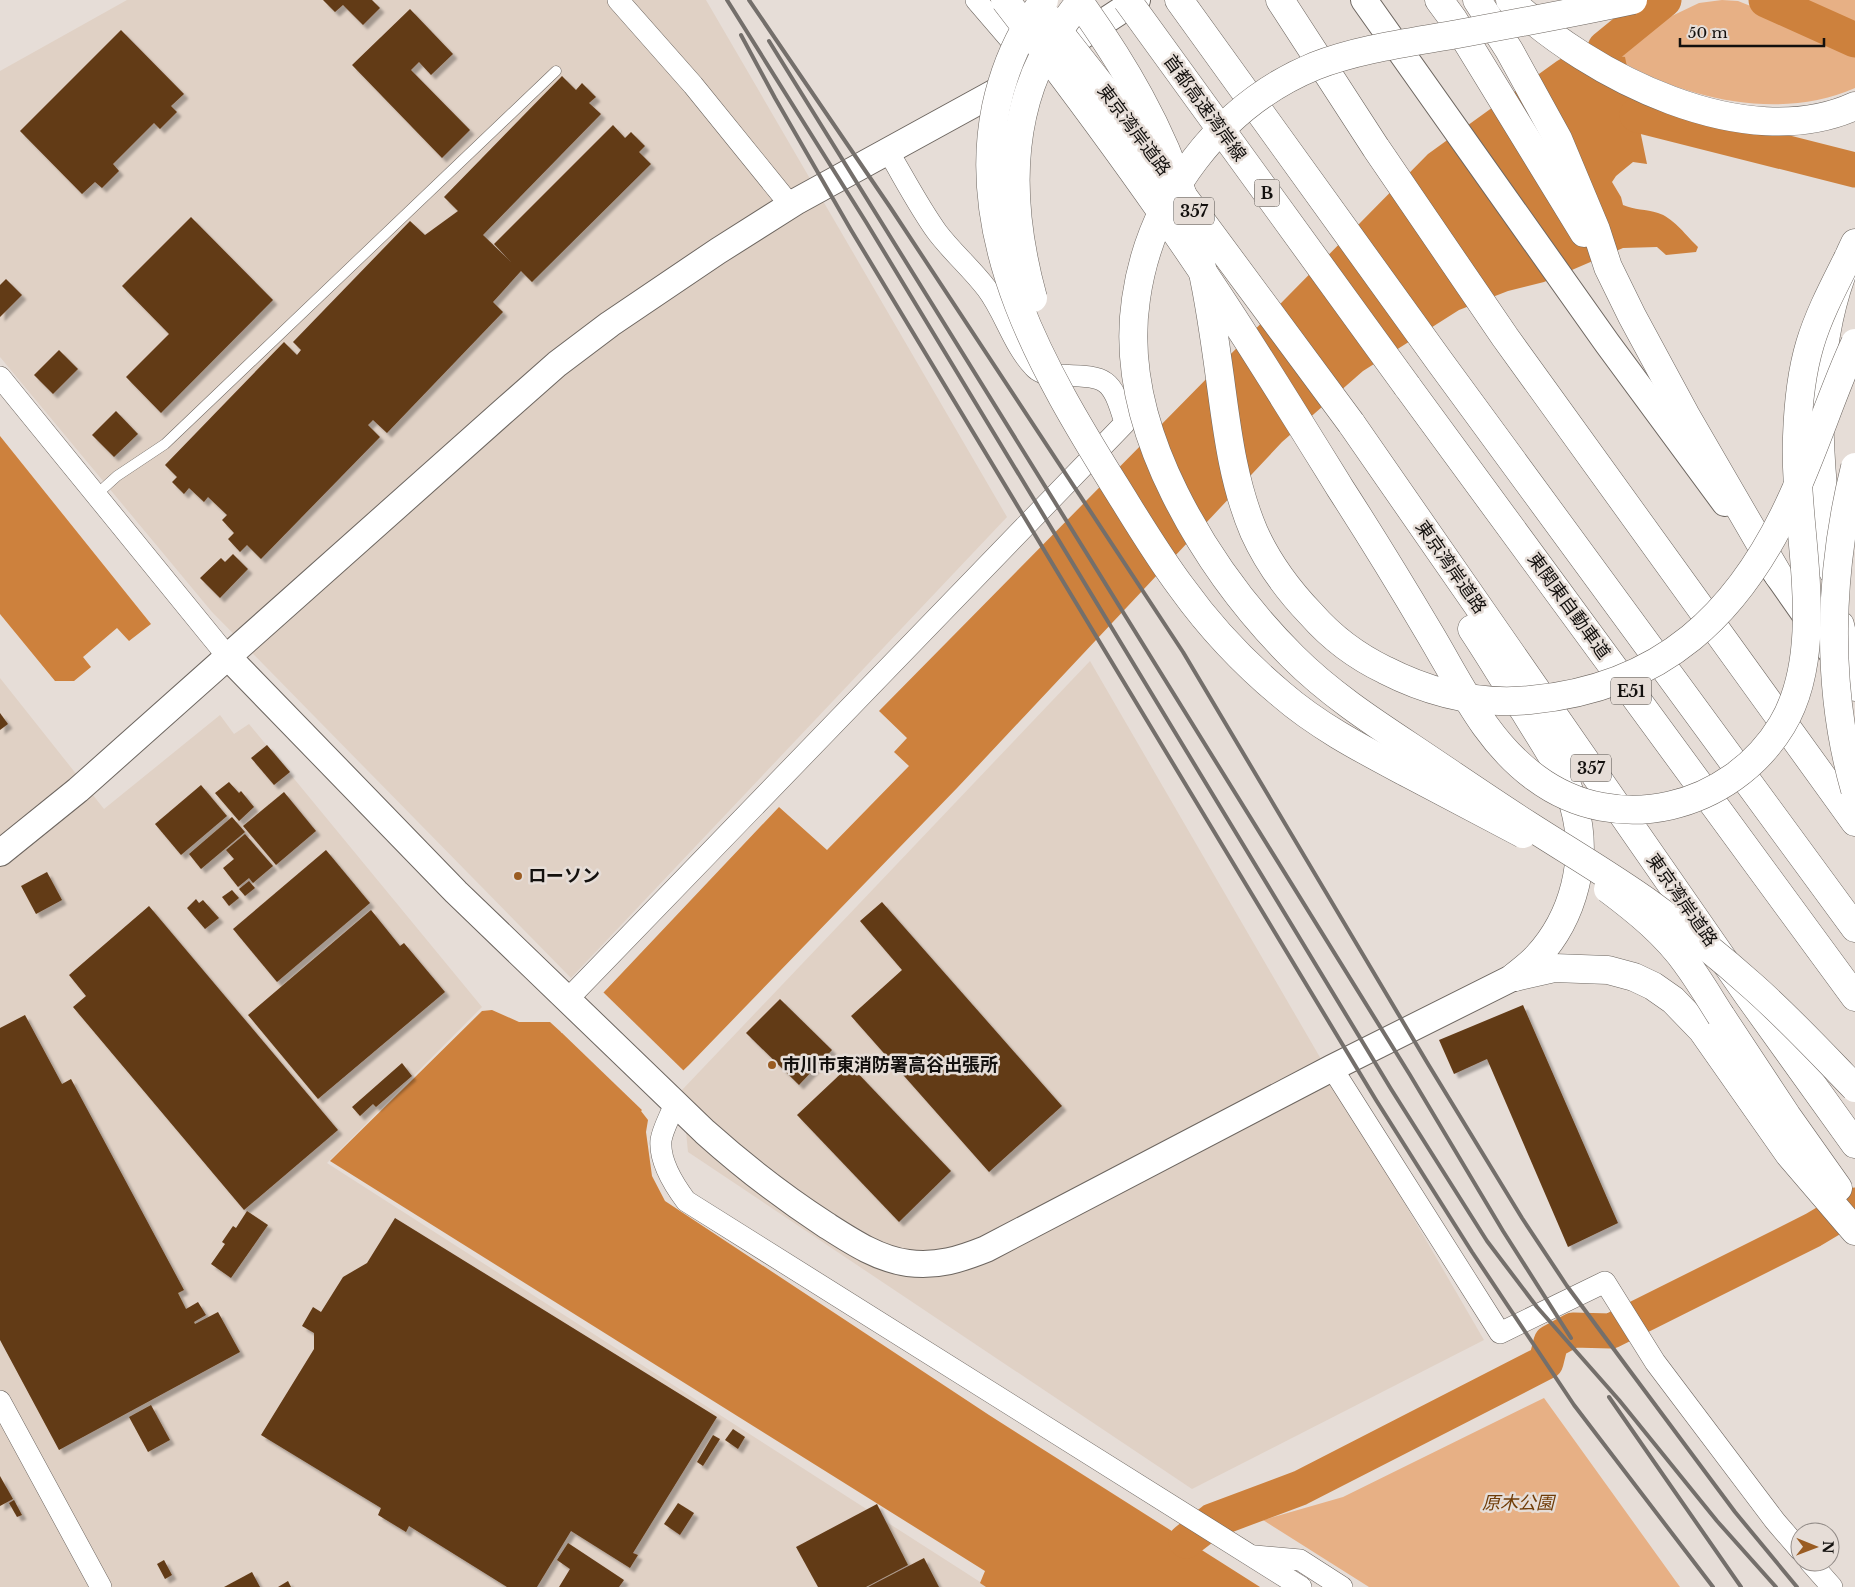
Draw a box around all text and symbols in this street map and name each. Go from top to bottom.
scale bar [1680,15,1824,47]
text: 50 m [1688,23,1728,42]
street label: 首都高速湾岸線 [1159,51,1251,165]
street label: 東京湾岸道路 [1093,80,1175,180]
road number: B [1254,180,1280,207]
road number: 357 [1174,198,1214,225]
street label: 東京湾岸道路 [1411,516,1491,618]
street label: 東関東自動車道 [1523,549,1615,663]
road number: E51 [1611,678,1651,704]
road number: 357 [1571,754,1611,781]
street label: 東京湾岸道路 [1642,849,1722,951]
place label: ローソン [528,865,600,887]
marker: ローソン [512,870,524,882]
place label: 市川市東消防署高谷出張所 [782,1054,998,1076]
marker: 市川市東消防署高谷出張所 [766,1059,778,1071]
park label: 原木公園 [1482,1492,1557,1514]
north arrow [1790,1522,1840,1572]
text: N [1819,1540,1837,1554]

